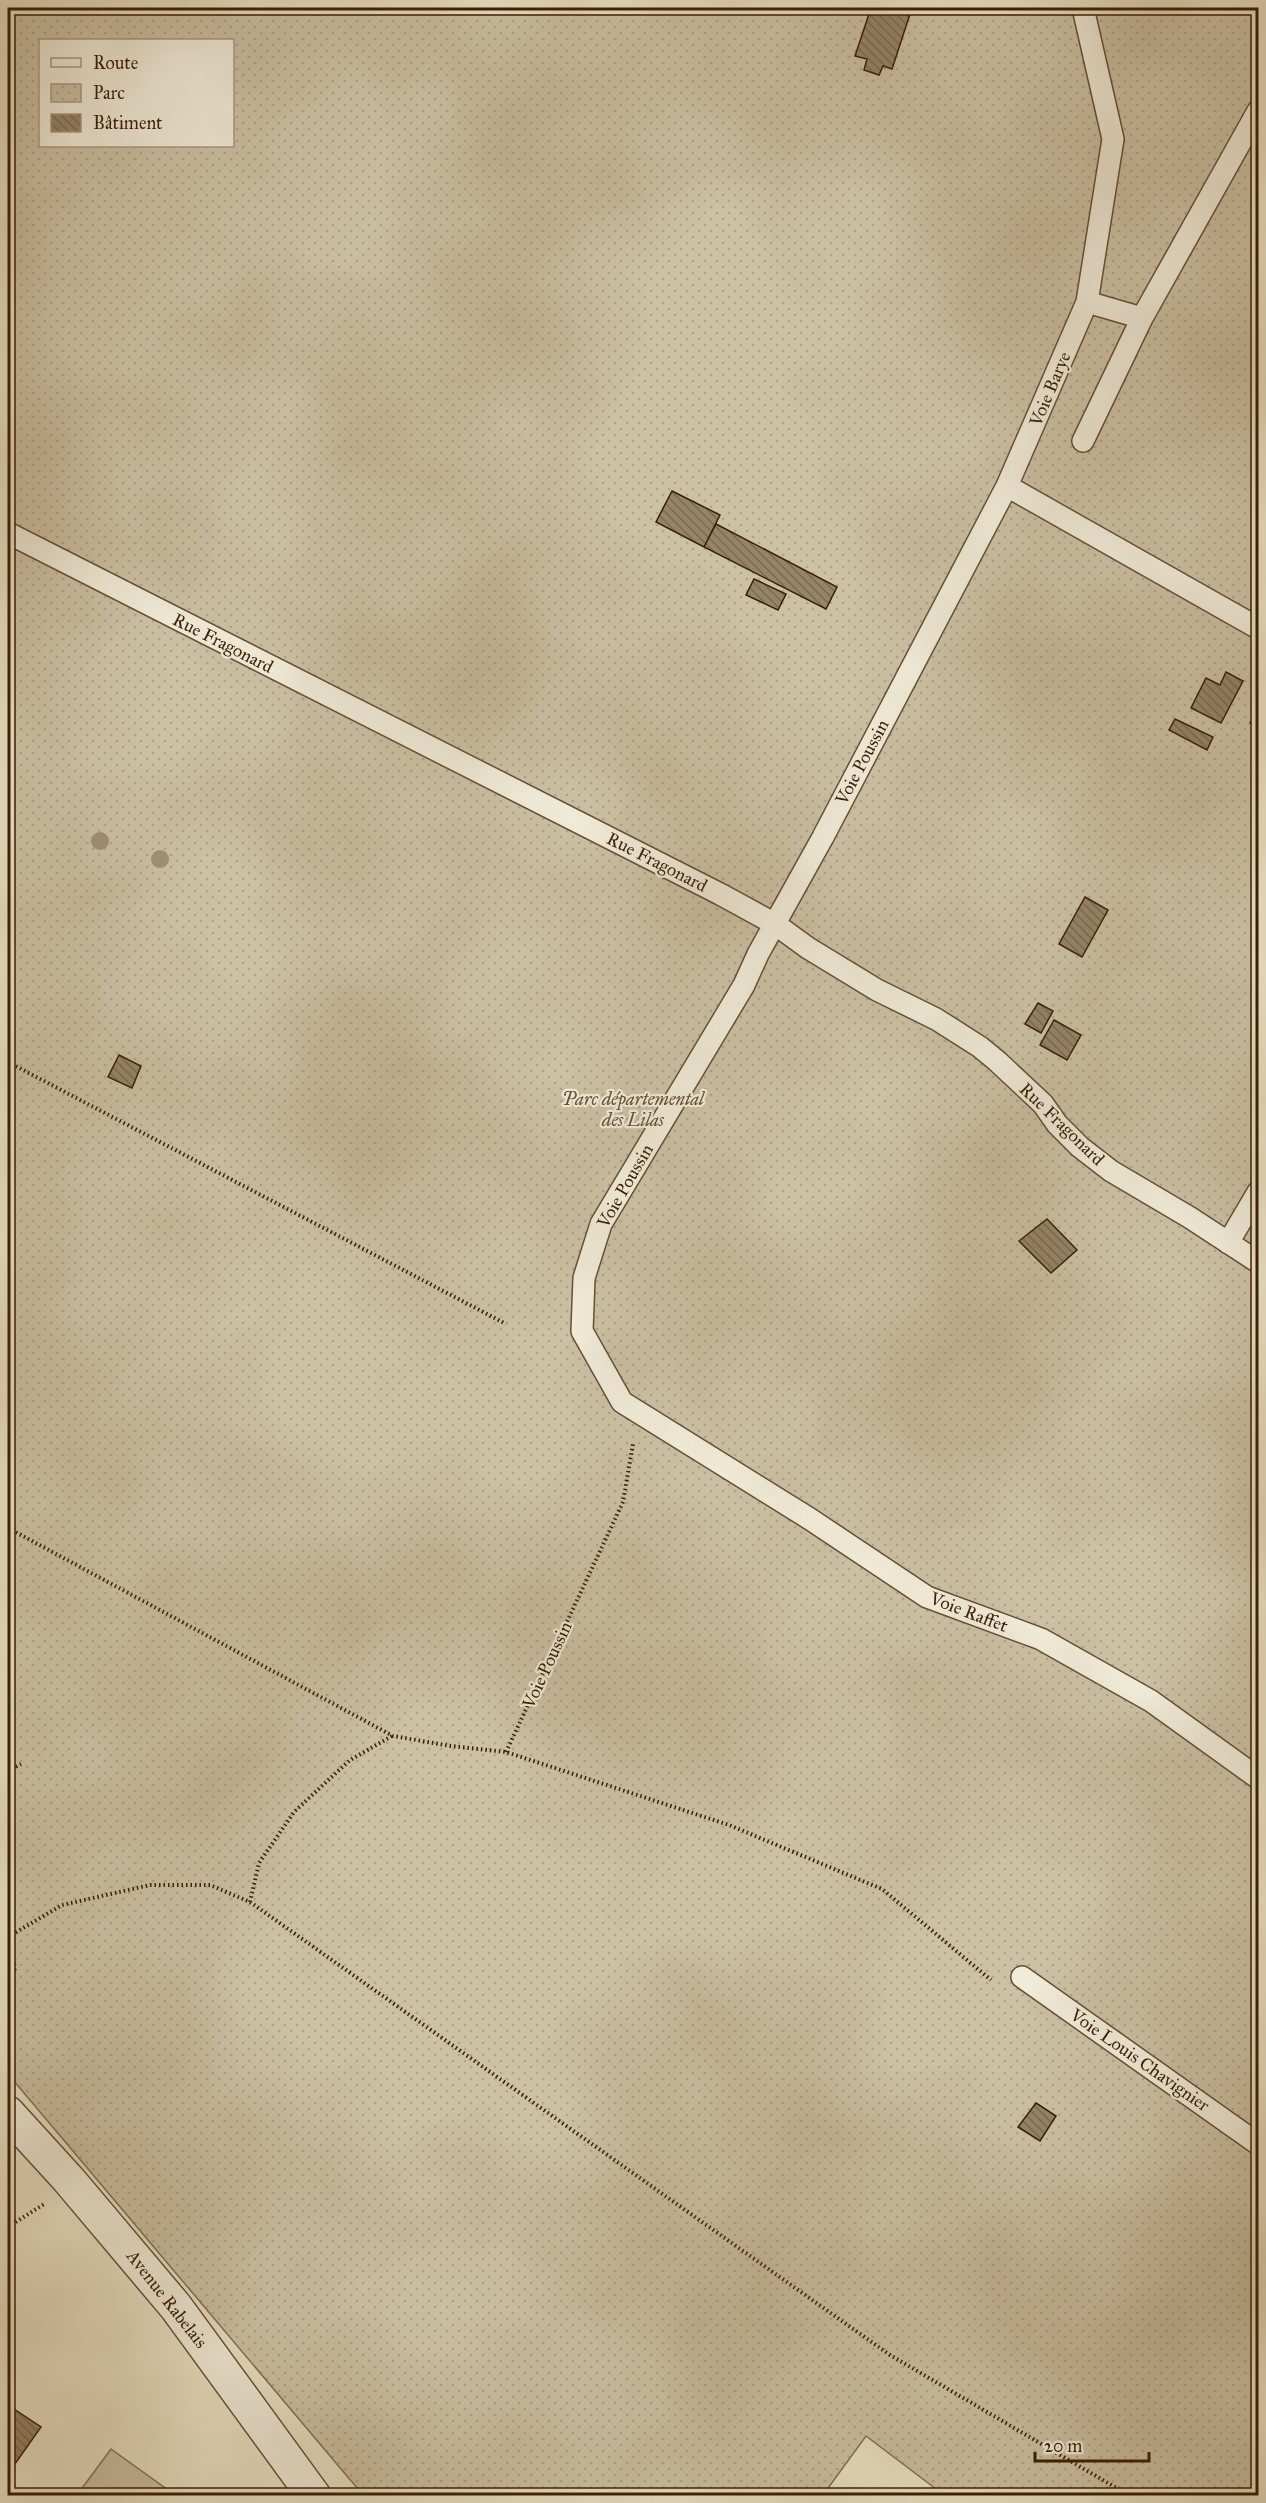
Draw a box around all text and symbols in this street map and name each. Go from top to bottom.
legend [39,39,234,147]
text: Route [93,52,138,74]
text: Parc [93,82,125,104]
text: Bâtiment [93,112,163,134]
street label: Voie Barye [1024,348,1076,430]
street label: Rue Fragonard [169,608,277,679]
street label: Voie Poussin [830,715,894,809]
street label: Rue Fragonard [603,827,711,898]
street label: Rue Fragonard [1014,1078,1109,1171]
park label: Parc départemental des Lilas [562,1088,706,1131]
street label: Voie Poussin [592,1140,658,1233]
street label: Voie Raffet [926,1587,1012,1637]
street label: Voie Poussin [517,1618,577,1713]
street label: Voie Louis Chavignier [1065,2003,1214,2117]
street label: Avenue Rabelais [121,2245,212,2352]
scale bar [1035,2425,1149,2463]
text: 20 m [1044,2435,1082,2457]

